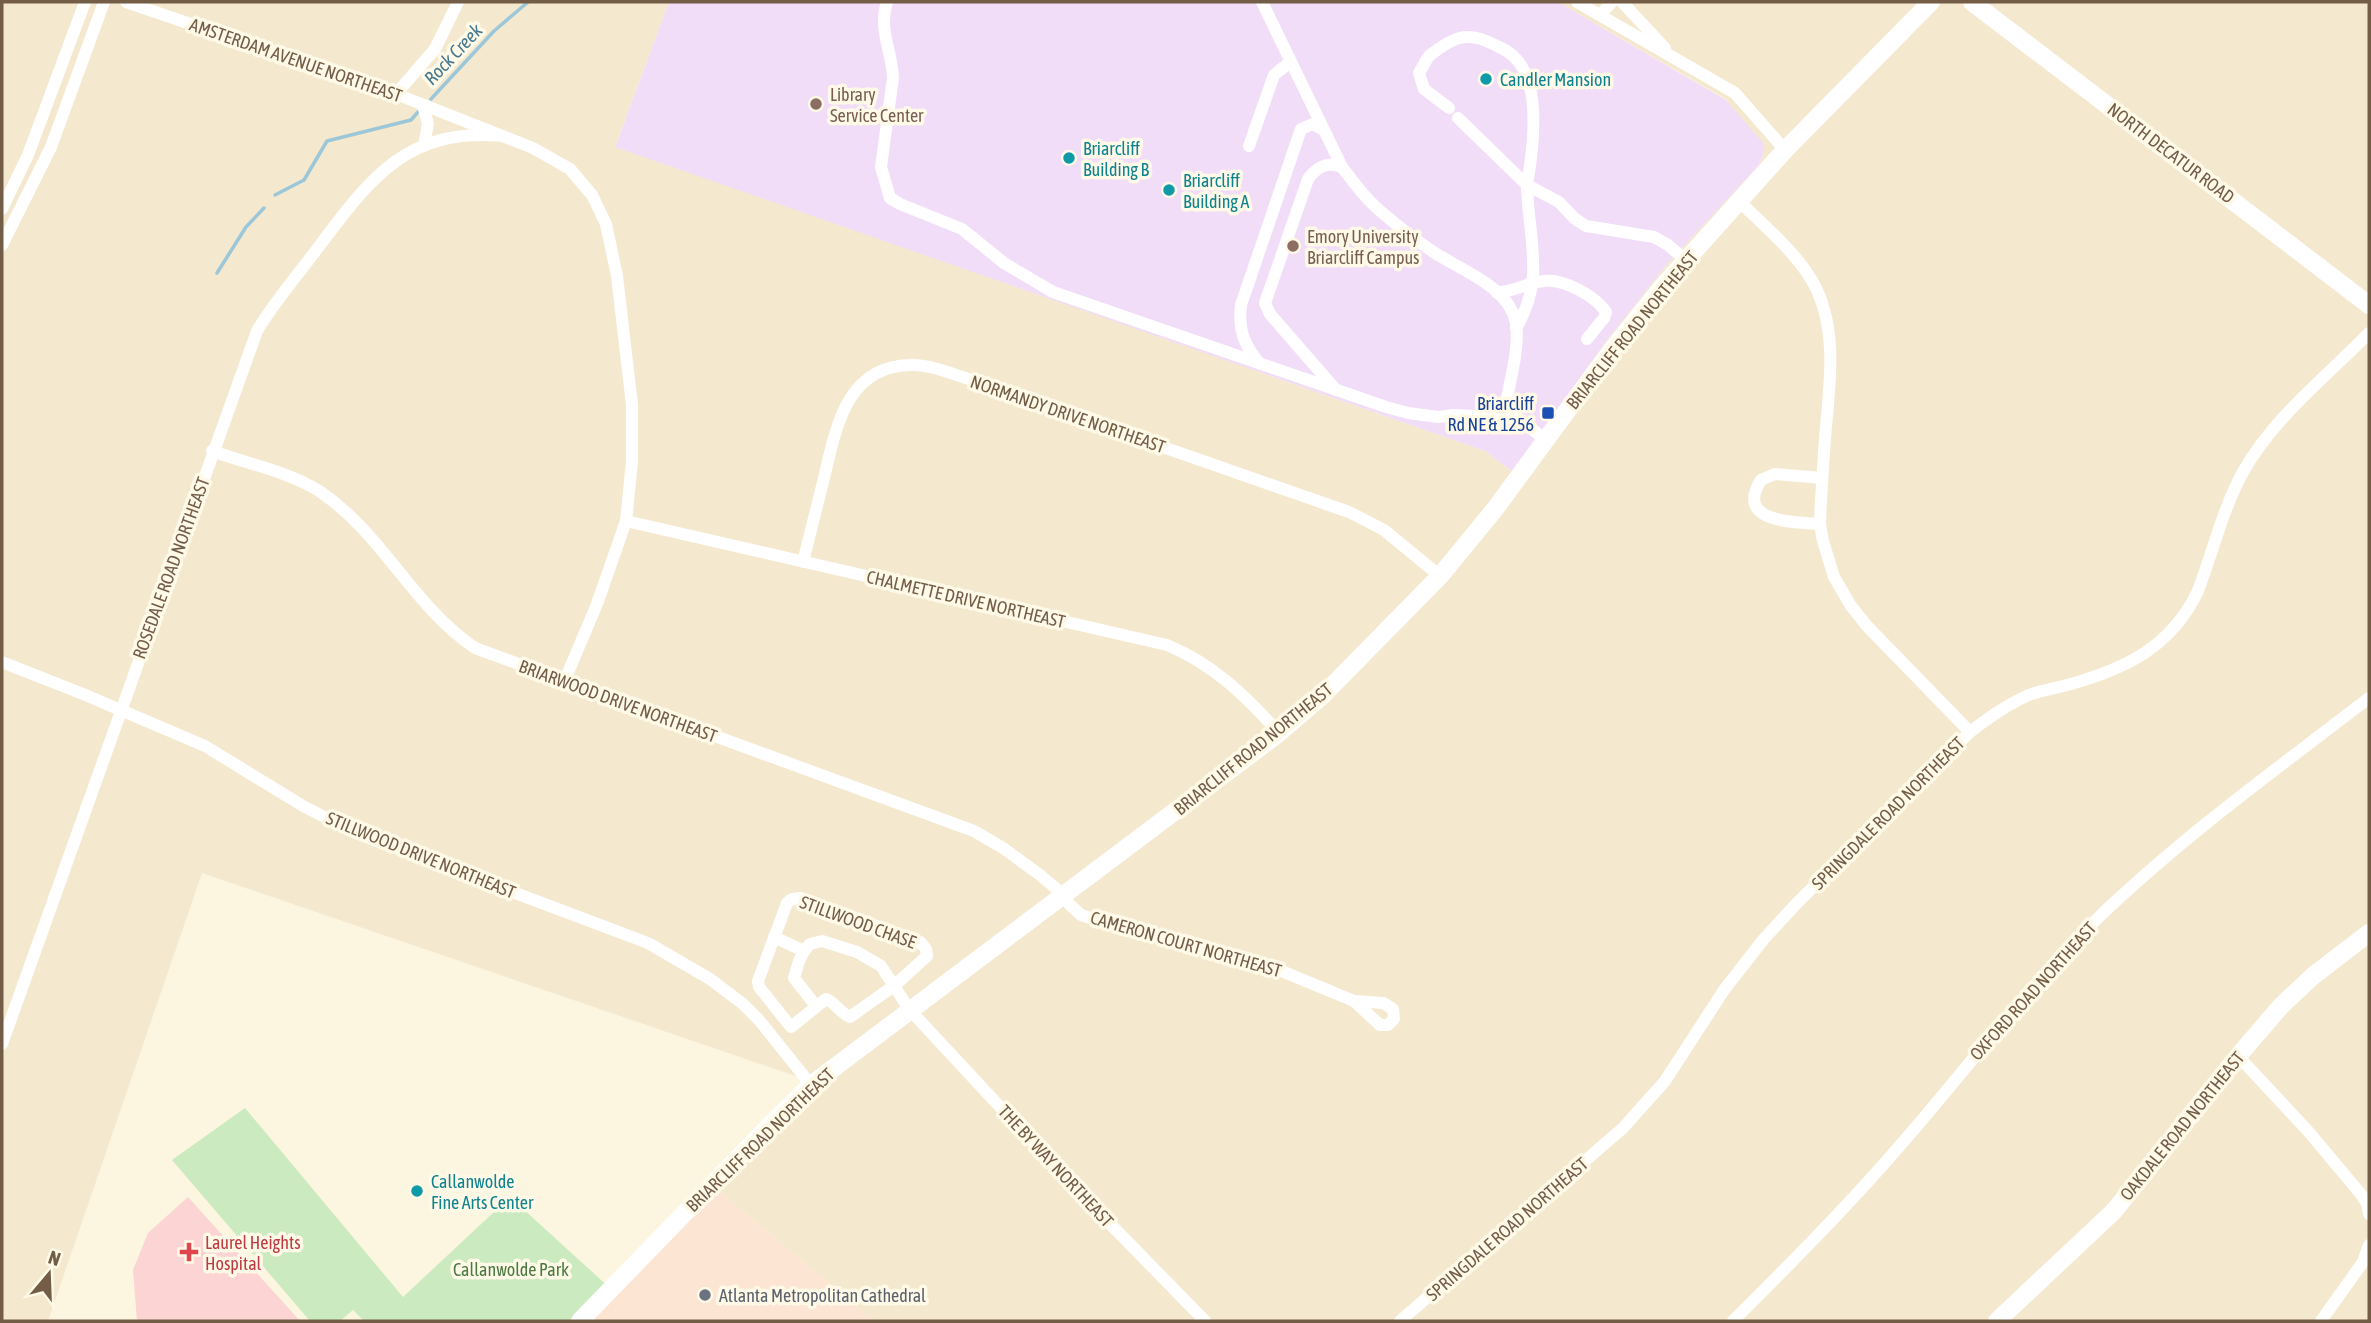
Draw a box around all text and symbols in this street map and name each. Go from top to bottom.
street label: AMSTERDAM AVENUE NORTHEAST [187,14,405,106]
water label: Rock Creek [419,19,487,89]
place label: Candler Mansion [1500,69,1611,90]
marker: Candler Mansion [1478,71,1494,87]
place label: Library Service Center [830,84,924,126]
marker: Library Service Center [808,96,824,112]
street label: NORTH DECATUR ROAD [2104,99,2238,207]
place label: Briarcliff Building B [1083,138,1150,180]
marker: Briarcliff Building B [1061,150,1077,166]
place label: Briarcliff Building A [1183,170,1250,212]
marker: Briarcliff Building A [1161,182,1177,198]
place label: Emory University Briarcliff Campus [1307,226,1419,268]
marker: Emory University Briarcliff Campus [1285,238,1301,254]
street label: BRIARCLIFF ROAD NORTHEAST [1562,247,1702,413]
street label: NORMANDY DRIVE NORTHEAST [968,371,1168,457]
place label: Briarcliff Rd NE & 1256 [1448,393,1534,435]
marker: Briarcliff Rd NE & 1256 [1540,405,1556,421]
street label: ROSEDALE ROAD NORTHEAST [128,474,214,662]
street label: CHALMETTE DRIVE NORTHEAST [865,566,1067,632]
street label: BRIARWOOD DRIVE NORTHEAST [516,655,720,747]
street label: BRIARCLIFF ROAD NORTHEAST [1170,679,1336,819]
street label: SPRINGDALE ROAD NORTHEAST [1807,732,1969,894]
street label: STILLWOOD DRIVE NORTHEAST [323,807,519,903]
street label: STILLWOOD CHASE [797,891,919,953]
street label: CAMERON COURT NORTHEAST [1088,907,1284,981]
street label: OXFORD ROAD NORTHEAST [1965,917,2101,1064]
street label: OAKDALE ROAD NORTHEAST [2116,1047,2249,1205]
street label: BRIARCLIFF ROAD NORTHEAST [682,1064,838,1216]
street label: THE BY WAY NORTHEAST [994,1101,1118,1231]
street label: SPRINGDALE ROAD NORTHEAST [1422,1153,1592,1305]
place label: Callanwolde Fine Arts Center [431,1171,534,1213]
marker: Callanwolde Fine Arts Center [409,1183,425,1199]
place label: Laurel Heights Hospital [205,1232,301,1274]
north arrow [14,1239,84,1309]
marker: Laurel Heights Hospital [179,1242,199,1262]
text: N [46,1246,63,1270]
park label: Callanwolde Park [453,1259,569,1280]
place label: Atlanta Metropolitan Cathedral [719,1285,926,1306]
marker: Atlanta Metropolitan Cathedral [697,1287,713,1303]

